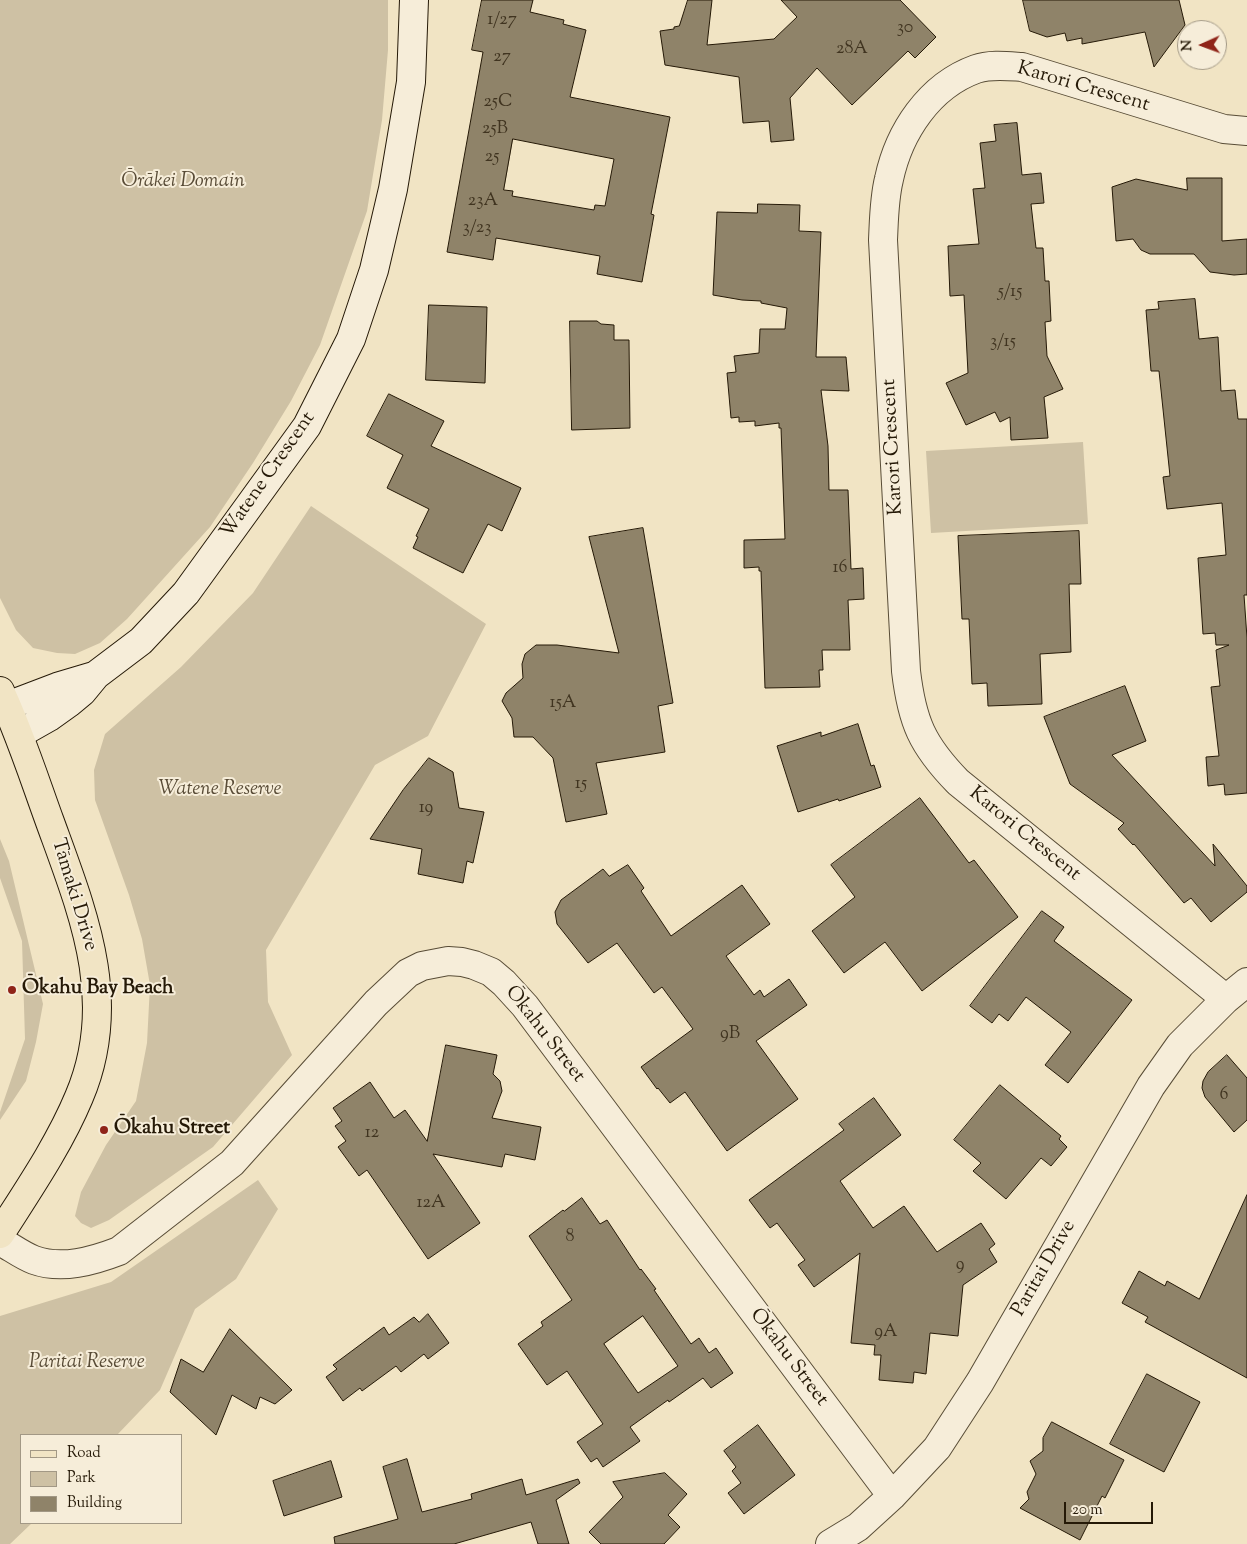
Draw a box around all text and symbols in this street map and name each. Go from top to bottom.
house number: 1/27 [487,10,517,32]
house number: 30 [897,18,913,40]
north arrow [1177,20,1227,70]
house number: 28A [836,39,868,61]
text: N [1178,40,1198,51]
house number: 27 [493,47,511,69]
street label: Karori Crescent [1014,58,1152,118]
house number: 25C [483,92,513,114]
house number: 25B [482,119,508,141]
house number: 25 [485,147,499,169]
park label: Ōrākei Domain [121,171,245,195]
house number: 23A [468,191,498,213]
house number: 3/23 [462,218,492,240]
house number: 5/15 [998,282,1022,304]
house number: 3/15 [990,332,1016,354]
street label: Karori Crescent [878,378,910,516]
street label: Watene Crescent [217,408,321,544]
house number: 16 [832,558,848,580]
house number: 15A [550,693,576,715]
house number: 15 [575,774,587,796]
park label: Watene Reserve [158,779,282,803]
street label: Karori Crescent [963,783,1085,887]
house number: 19 [419,798,433,820]
street label: Tāmaki Drive [45,836,101,954]
place label: Ōkahu Bay Beach [22,978,174,1002]
street label: Ōkahu Street [499,982,589,1088]
marker: Ōkahu Bay Beach [6,984,18,996]
house number: 9B [720,1024,740,1046]
house number: 6 [1220,1085,1228,1107]
place label: Ōkahu Street [114,1118,230,1142]
house number: 12 [365,1123,379,1145]
marker: Ōkahu Street [98,1124,110,1136]
house number: 12A [416,1193,446,1215]
street label: Paritai Drive [1008,1217,1082,1321]
house number: 8 [566,1227,574,1249]
house number: 9 [956,1255,964,1277]
street label: Ōkahu Street [743,1304,833,1412]
house number: 9A [874,1322,898,1344]
park label: Paritai Reserve [29,1352,145,1376]
legend [20,1434,182,1524]
text: Road [67,1443,101,1464]
text: Park [67,1468,96,1489]
scale bar [1067,1492,1156,1524]
text: Building [67,1493,122,1514]
text: 20 m [1072,1500,1103,1521]

